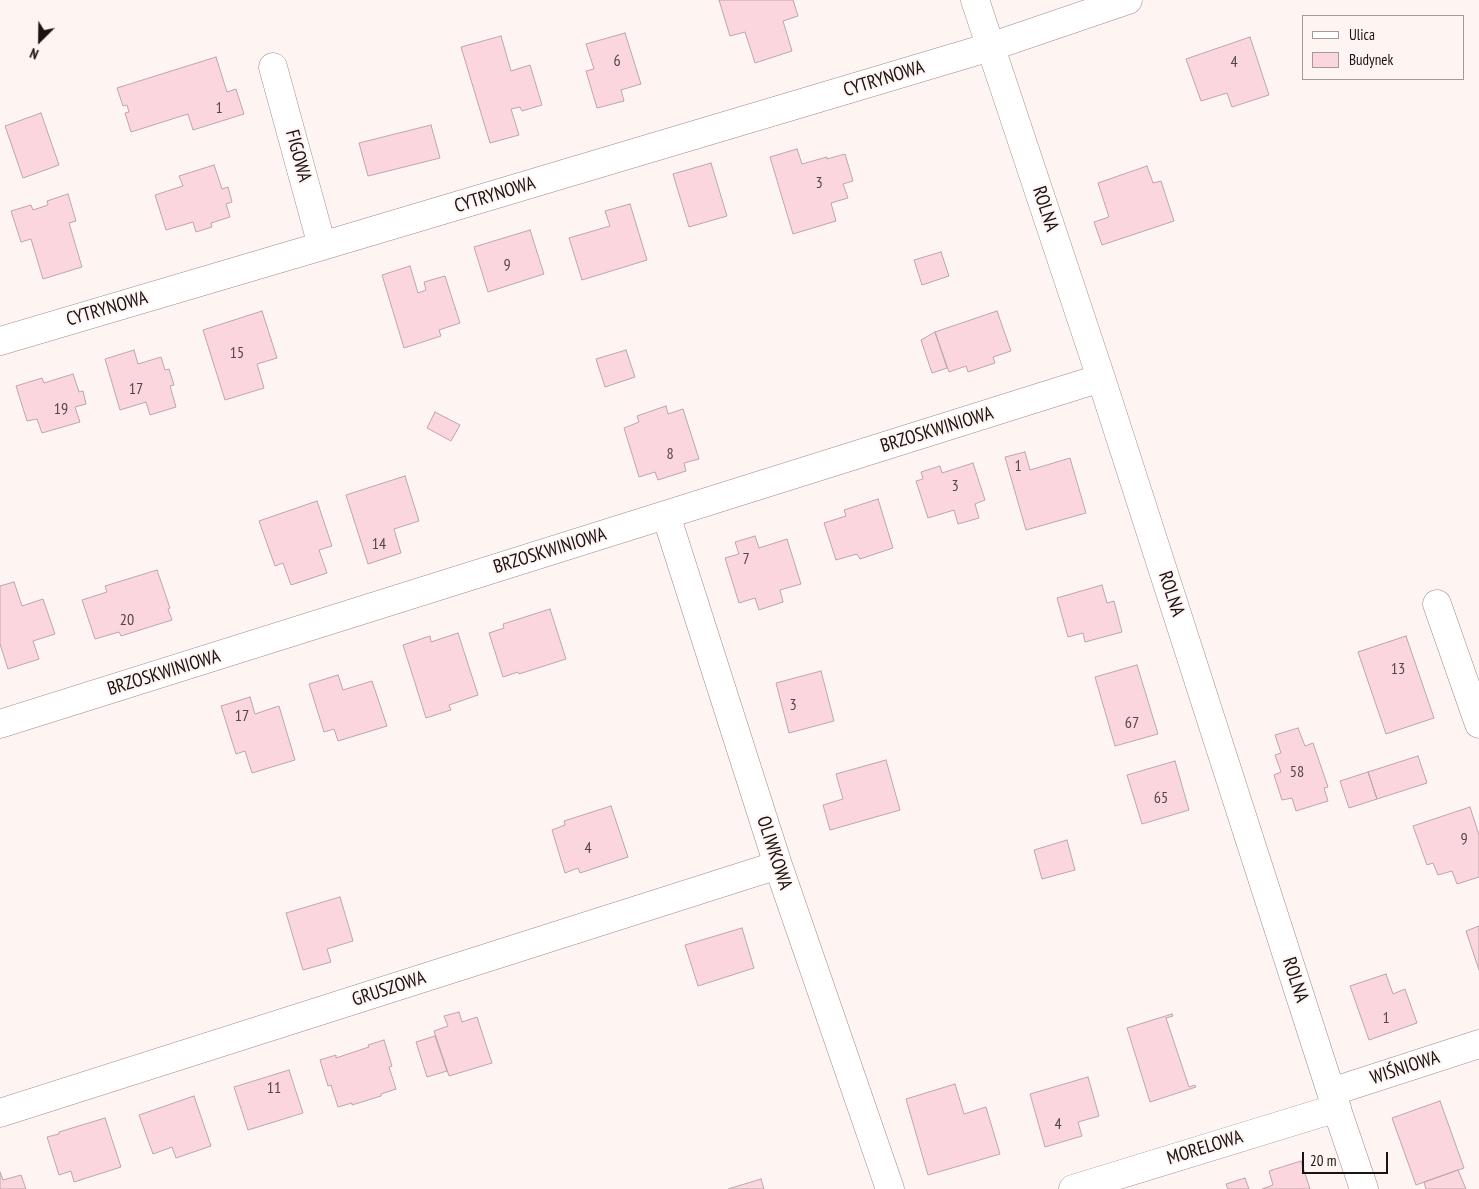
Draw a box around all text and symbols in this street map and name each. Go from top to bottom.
north arrow [15,15,65,65]
legend [1302,15,1464,80]
text: Ulica [1349,25,1375,44]
text: N [27,44,41,64]
text: Budynek [1349,50,1393,69]
house number: 6 [613,51,621,71]
house number: 4 [1230,52,1238,72]
street label: CYTRYNOWA [841,56,927,102]
house number: 1 [215,98,223,118]
street label: FIGOWA [280,127,316,185]
street label: CYTRYNOWA [452,172,538,218]
house number: 3 [815,173,823,193]
street label: ROLNA [1027,184,1063,234]
house number: 9 [503,255,511,275]
street label: CYTRYNOWA [64,287,150,331]
house number: 15 [230,343,244,363]
house number: 17 [129,379,143,399]
house number: 19 [54,399,68,419]
street label: BRZOSKWINIOWA [878,402,996,458]
house number: 8 [666,444,674,464]
house number: 1 [1014,456,1022,476]
house number: 3 [951,476,959,496]
street label: BRZOSKWINIOWA [491,523,609,579]
house number: 14 [372,534,386,554]
house number: 7 [742,549,750,569]
street label: ROLNA [1153,569,1189,619]
house number: 20 [120,610,134,630]
street label: BRZOSKWINIOWA [105,645,223,701]
house number: 13 [1391,659,1405,679]
house number: 3 [789,695,797,715]
house number: 17 [235,706,249,726]
house number: 67 [1125,713,1139,733]
house number: 58 [1290,762,1304,782]
house number: 65 [1154,788,1168,808]
street label: OLIWKOWA [751,813,797,893]
house number: 9 [1460,829,1468,849]
house number: 4 [584,838,592,858]
street label: ROLNA [1277,955,1313,1005]
street label: GRUSZOWA [349,966,429,1012]
house number: 1 [1382,1008,1390,1028]
street label: WIŚNIOWA [1368,1046,1442,1090]
house number: 11 [267,1078,281,1098]
house number: 4 [1054,1114,1062,1134]
street label: MORELOWA [1164,1126,1246,1170]
scale bar [1304,1142,1390,1174]
text: 20 m [1310,1151,1336,1170]

